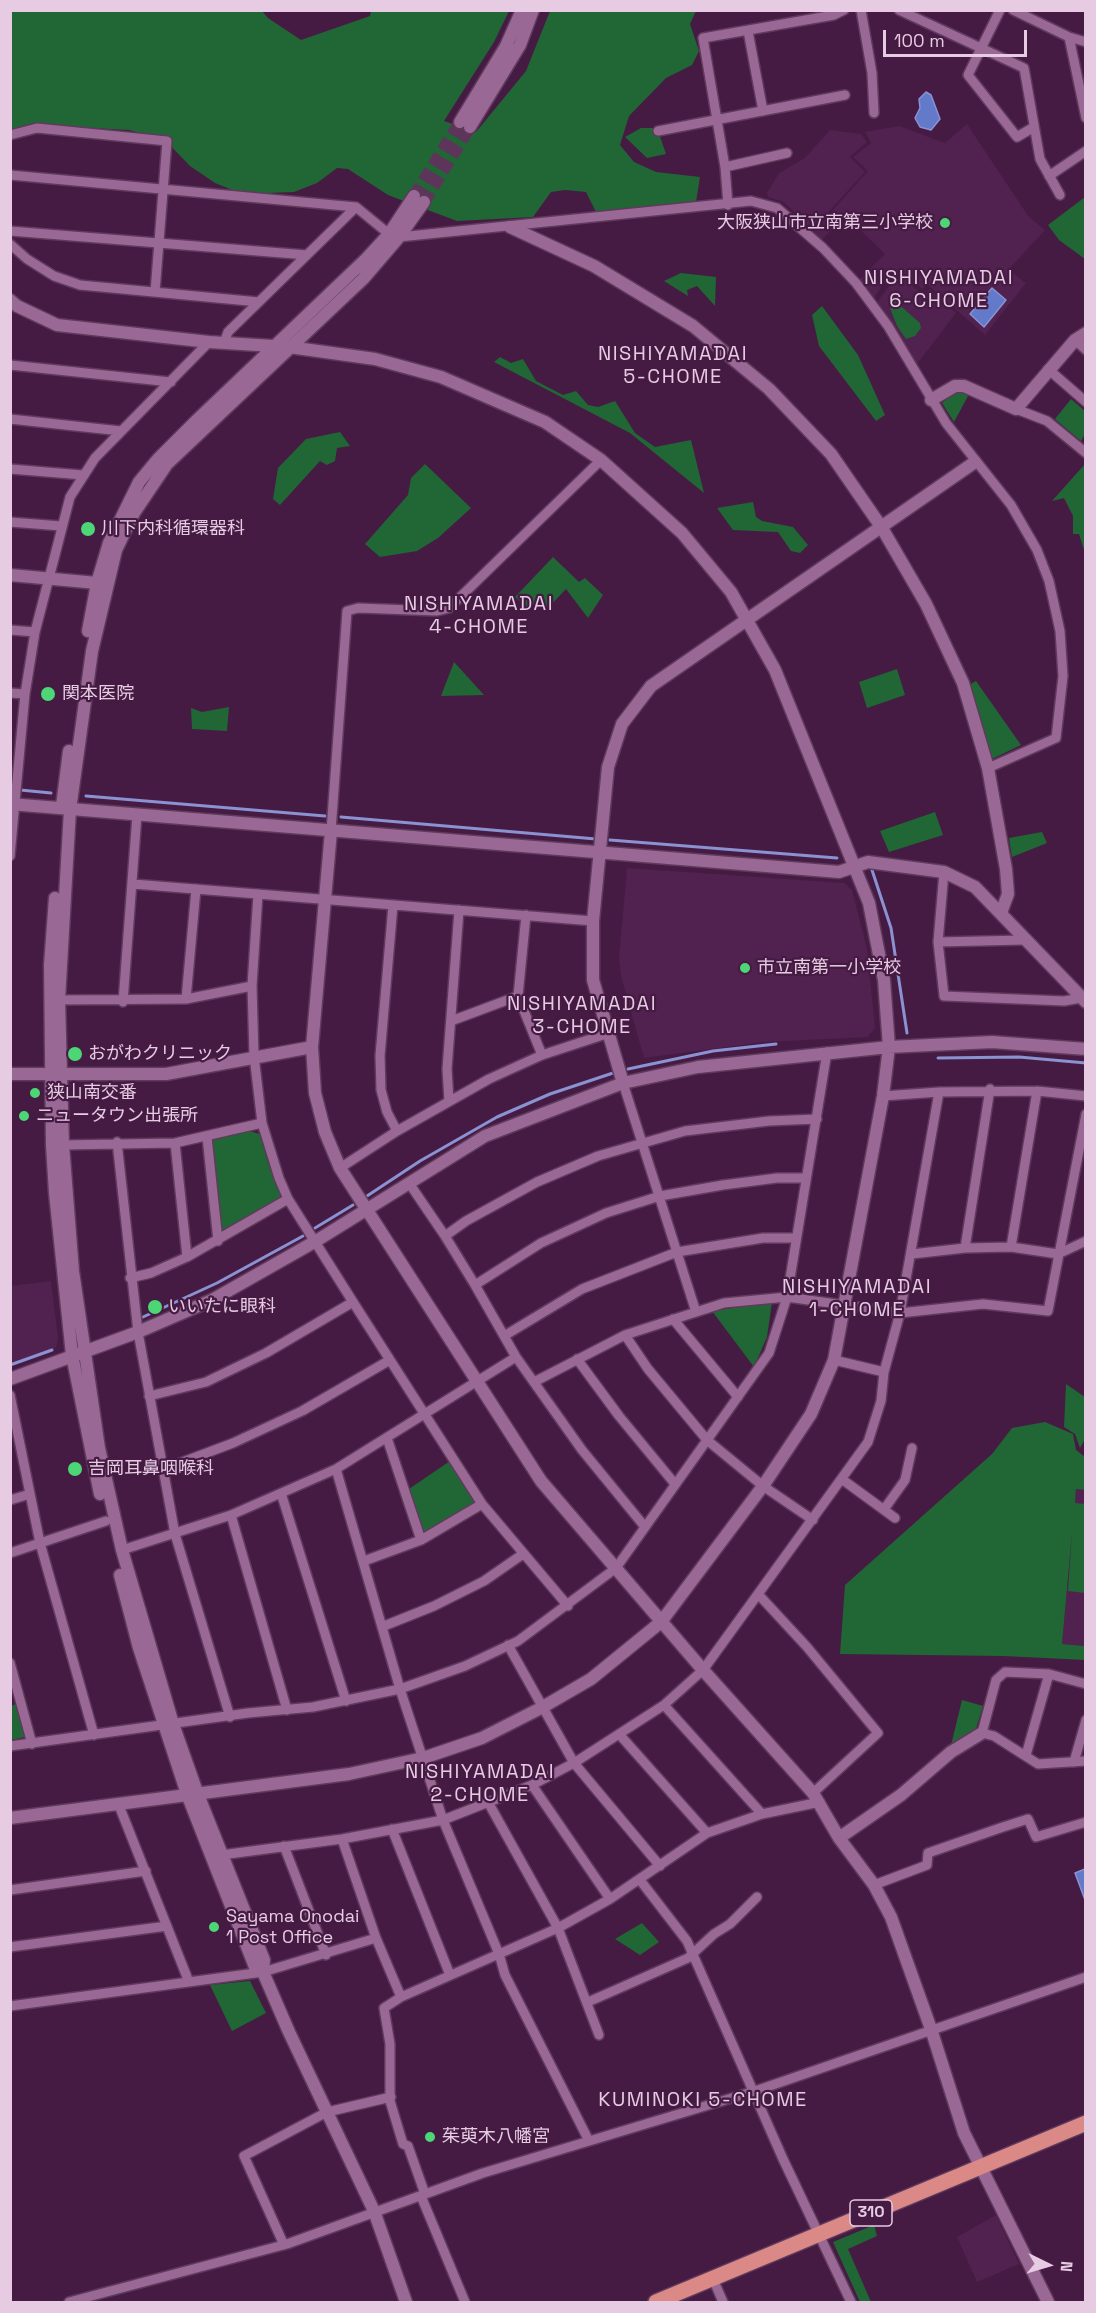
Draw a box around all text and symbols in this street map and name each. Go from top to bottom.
scale bar [886,18,1030,56]
text: 100 m [894,29,945,52]
place label: 大阪狭山市立南第三小学校 [717,212,933,234]
marker: 大阪狭山市立南第三小学校 [938,216,952,230]
district label: NISHIYAMADAI 6-CHOME [864,267,1014,314]
district label: NISHIYAMADAI 5-CHOME [598,343,748,390]
place label: 川下内科循環器科 [101,518,245,540]
marker: 川下内科循環器科 [79,520,97,538]
district label: NISHIYAMADAI 4-CHOME [404,593,554,640]
place label: 関本医院 [62,683,134,705]
marker: 関本医院 [39,685,57,703]
place label: 市立南第一小学校 [757,957,901,979]
marker: 市立南第一小学校 [738,961,752,975]
district label: NISHIYAMADAI 3-CHOME [507,993,657,1040]
place label: おがわクリニック [88,1043,232,1065]
marker: おがわクリニック [66,1045,84,1063]
place label: 狭山南交番 [47,1082,137,1104]
marker: 狭山南交番 [28,1086,42,1100]
place label: ニュータウン出張所 [36,1105,198,1127]
marker: ニュータウン出張所 [17,1109,31,1123]
district label: NISHIYAMADAI 1-CHOME [782,1276,932,1323]
place label: いいたに眼科 [168,1296,276,1318]
marker: いいたに眼科 [146,1298,164,1316]
place label: 吉岡耳鼻咽喉科 [88,1458,214,1480]
marker: 吉岡耳鼻咽喉科 [66,1460,84,1478]
district label: NISHIYAMADAI 2-CHOME [405,1761,555,1808]
place label: Sayama Onodai 1 Post Office [226,1906,360,1948]
marker: Sayama Onodai 1 Post Office [207,1920,221,1934]
district label: KUMINOKI 5-CHOME [598,2089,808,2113]
place label: 茱萸木八幡宮 [442,2126,550,2148]
marker: 茱萸木八幡宮 [423,2130,437,2144]
road number: 310 [850,2200,892,2226]
north arrow [1018,2235,1078,2295]
text: N [1056,2260,1077,2273]

